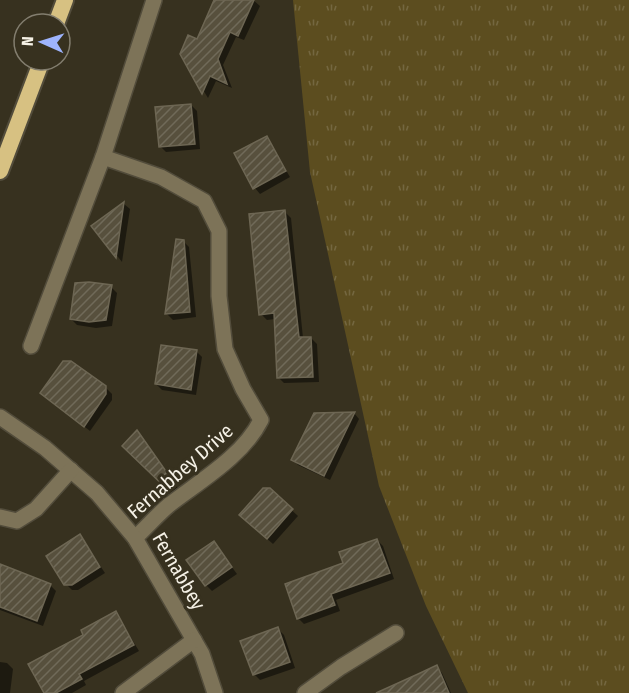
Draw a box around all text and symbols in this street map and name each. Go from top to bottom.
north arrow [12,12,72,72]
text: N [18,36,37,47]
street label: Fernabbey Drive [122,419,238,523]
street label: Fernabbey [147,528,211,614]

